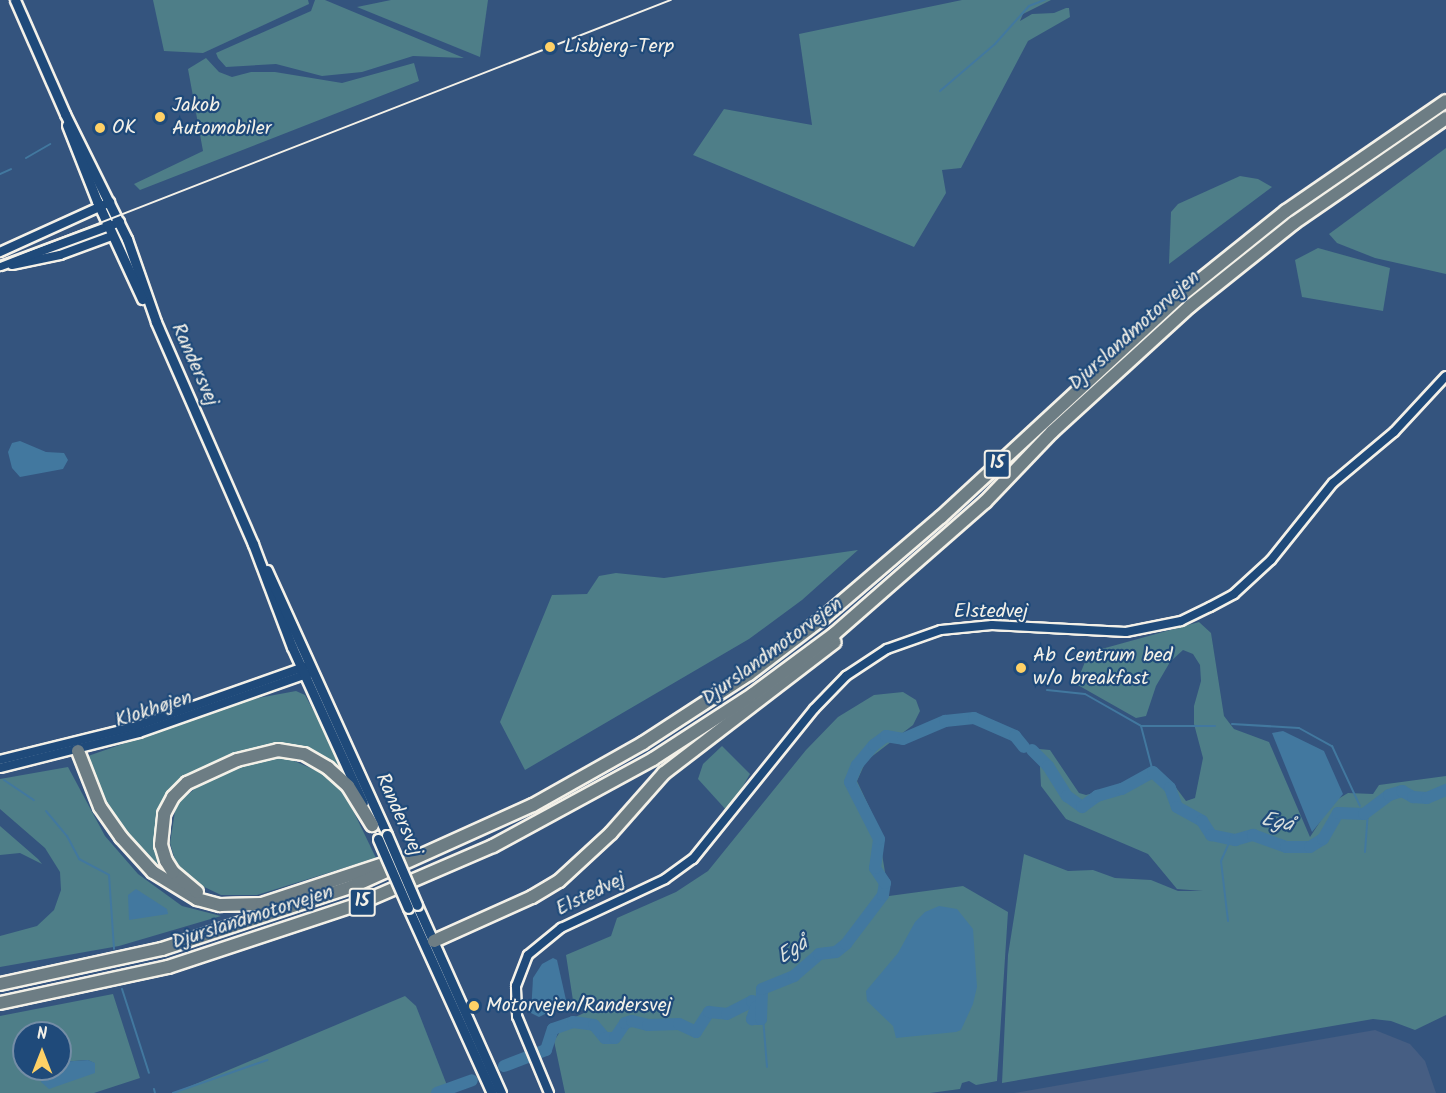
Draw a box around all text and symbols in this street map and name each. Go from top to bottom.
place label: Lisbjerg-Terp [564,35,674,59]
marker: Lisbjerg-Terp [541,38,559,56]
place label: Jakob Automobiler [172,94,271,141]
marker: Jakob Automobiler [153,110,167,124]
place label: OK [112,116,136,140]
marker: OK [93,121,107,135]
street label: Djurslandmotorvejen [1064,266,1206,396]
street label: Randersvej [165,320,223,410]
road number: 15 [984,449,1010,479]
street label: Djurslandmotorvejen [698,593,848,711]
street label: Elstedvej [954,600,1028,624]
place label: Ab Centrum bed w/o breakfast [1033,644,1173,691]
marker: Ab Centrum bed w/o breakfast [1014,661,1028,675]
street label: Klokhøjen [112,686,196,734]
street label: Randersvej [369,770,427,860]
water label: Egå [1259,807,1295,839]
street label: Elstedvej [552,868,630,922]
street label: Djurslandmotorvejen [169,881,337,955]
road number: 15 [348,887,376,917]
water label: Egå [773,932,813,970]
place label: Motorvejen/Randersvej [486,994,672,1018]
marker: Motorvejen/Randersvej [467,999,481,1013]
north arrow [12,1021,72,1081]
text: N [37,1022,47,1047]

